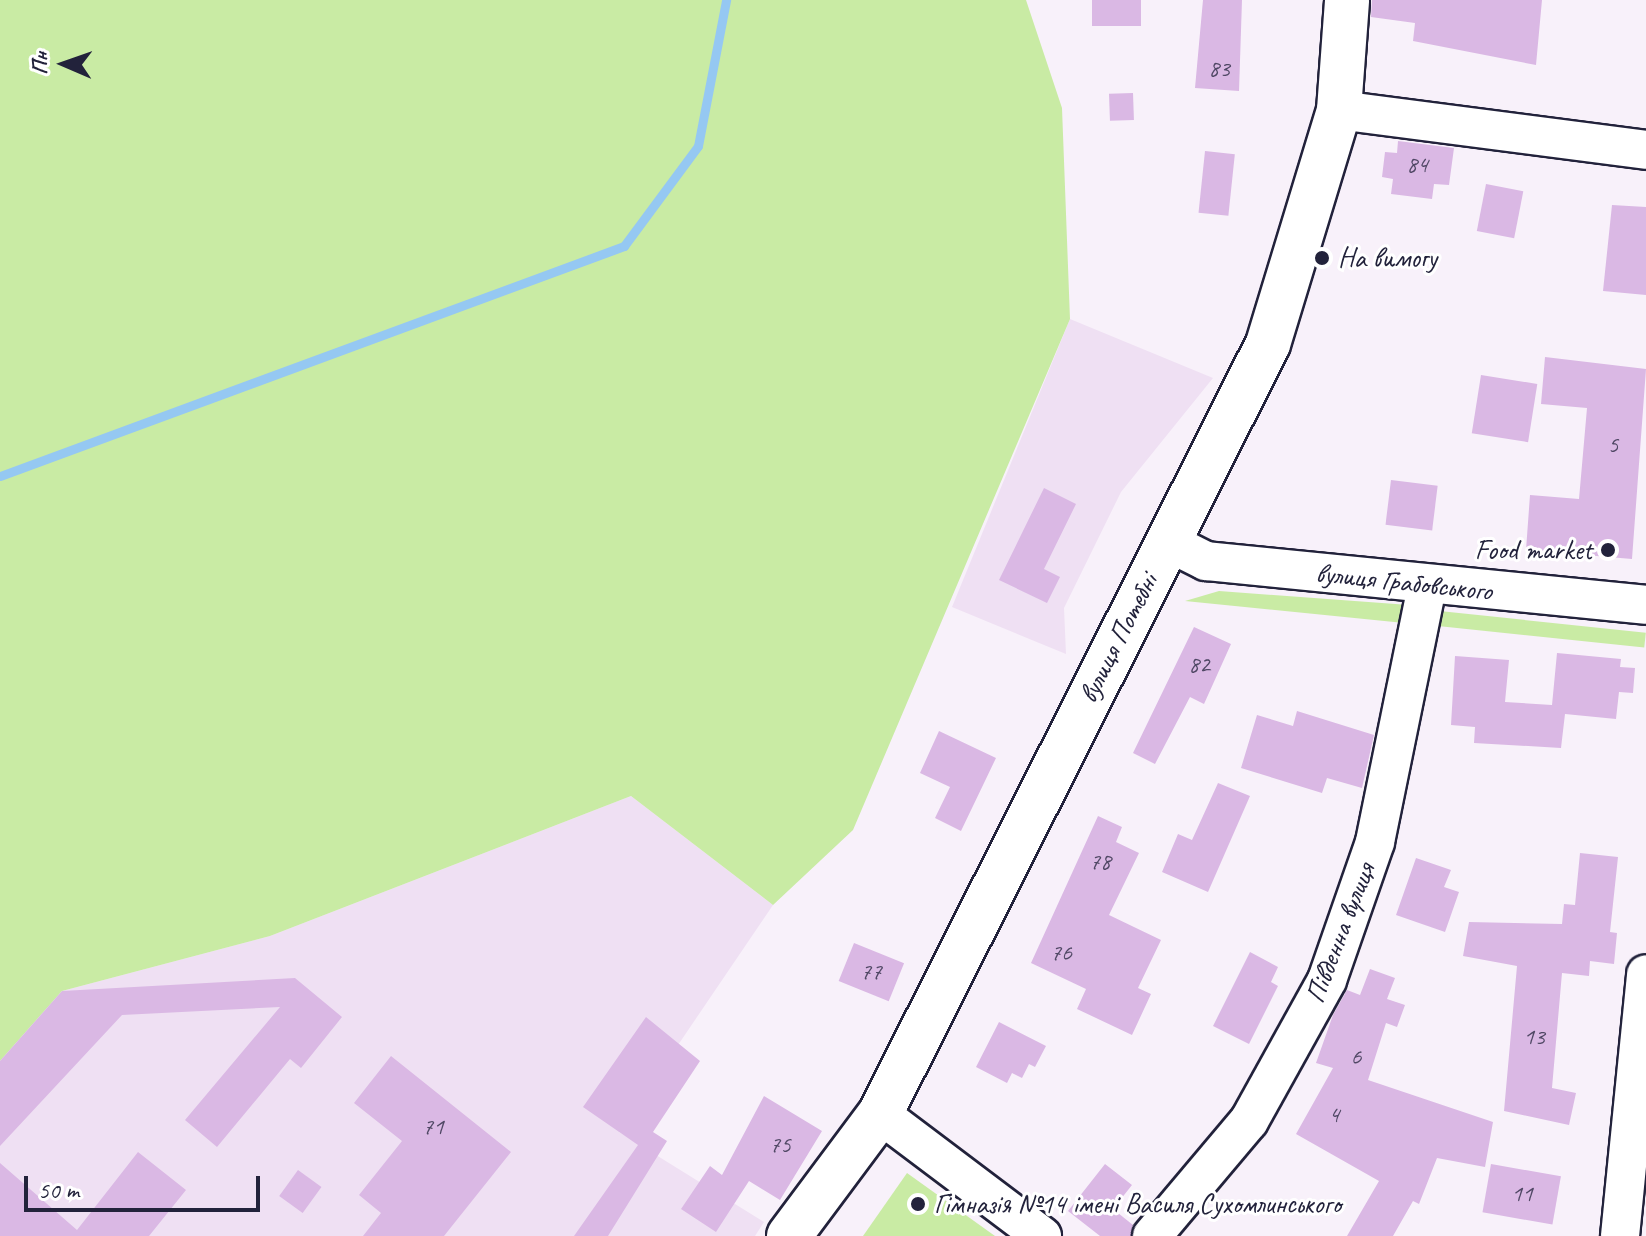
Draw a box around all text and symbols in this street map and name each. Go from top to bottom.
north arrow [24,24,104,104]
text: Пн [26,51,54,75]
house number: 83 [1208,55,1230,83]
house number: 84 [1406,151,1428,179]
place label: На вимогу [1338,241,1434,275]
marker: На вимогу [1313,249,1331,267]
house number: 5 [1608,431,1618,459]
place label: Food market [1476,533,1592,567]
marker: Food market [1599,541,1617,559]
street label: вулиця Грабовського [1314,556,1494,608]
street label: вулиця Потебні [1071,568,1165,708]
house number: 82 [1188,651,1210,679]
house number: 78 [1089,848,1111,876]
street label: Південна вулиця [1298,857,1382,1009]
house number: 76 [1050,939,1072,967]
house number: 77 [860,958,882,986]
house number: 13 [1523,1023,1545,1051]
house number: 6 [1351,1043,1361,1071]
house number: 4 [1329,1101,1339,1129]
house number: 71 [422,1113,444,1141]
house number: 75 [769,1131,791,1159]
scale bar [28,1160,264,1210]
text: 50 m [38,1175,79,1205]
house number: 11 [1511,1180,1533,1208]
place label: Гімназія №14 імені Василя Сухомлинського [934,1187,1345,1221]
marker: Гімназія №14 імені Василя Сухомлинського [909,1195,927,1213]

